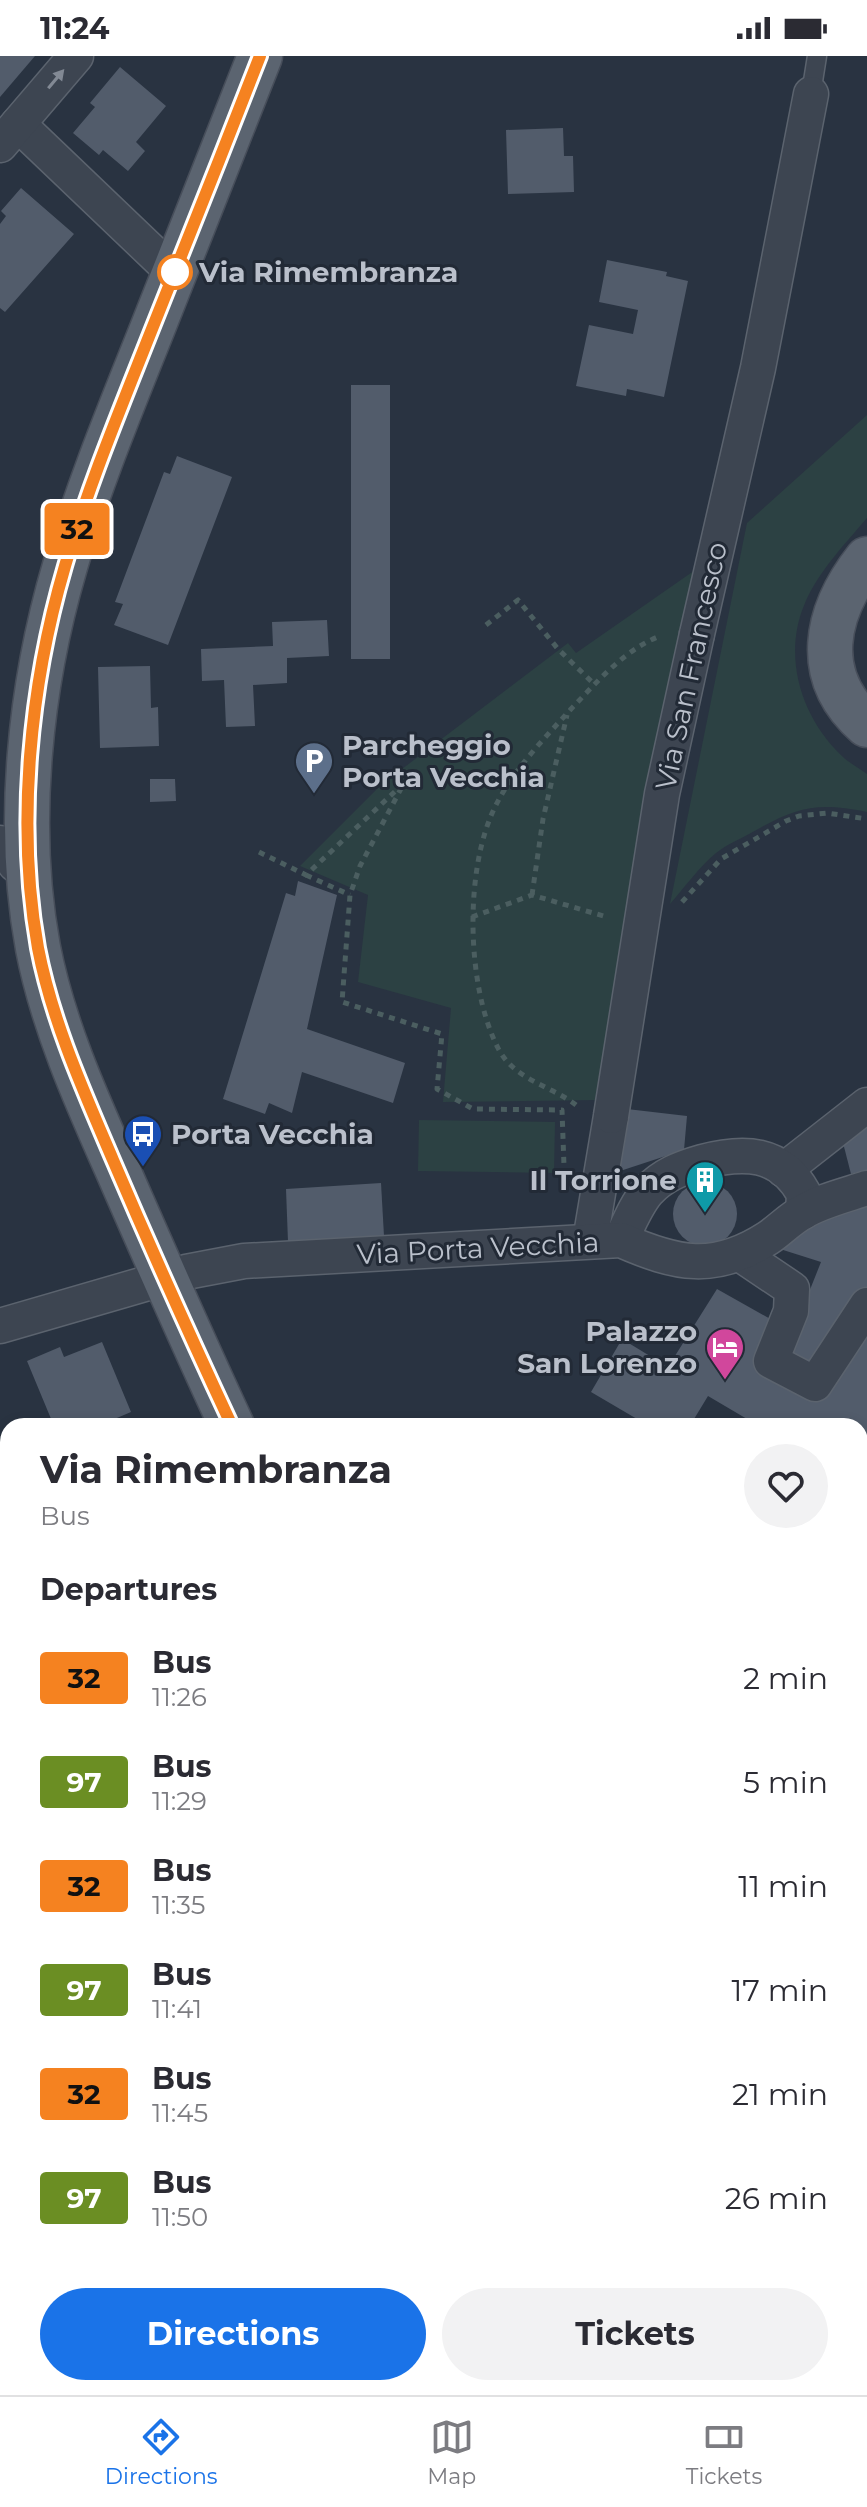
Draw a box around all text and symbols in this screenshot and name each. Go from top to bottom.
text: 11:24 [40,10,109,47]
one-way arrow [47,70,64,90]
marker: Via Rimembranza [158,255,192,289]
place label: Via Rimembranza [198,255,458,289]
line badge: 32 [41,503,113,555]
text: 32 [61,512,93,546]
street label: Via San Francesco [648,539,734,793]
place label: Parcheggio Porta Vecchia [342,728,545,794]
parking icon: Parcheggio Porta Vecchia [293,740,335,795]
bus stop icon: Porta Vecchia [122,1113,164,1168]
place label: Porta Vecchia [171,1117,374,1151]
building icon: Il Torrione [684,1159,726,1214]
place label: Il Torrione [530,1163,677,1197]
street label: Via Porta Vecchia [356,1225,600,1271]
place label: Palazzo San Lorenzo [517,1314,697,1380]
hotel icon: Palazzo San Lorenzo [704,1326,746,1381]
button: heart [744,1444,828,1528]
text: Via Rimembranza [40,1446,392,1493]
text: Bus [40,1500,90,1532]
text: Departures [40,1571,217,1608]
text: Bus [152,1644,212,1681]
text: 2 min [743,1660,828,1697]
text: 32 [68,1661,100,1695]
text: 11:26 [152,1681,207,1713]
text: Bus [152,1748,212,1785]
text: 5 min [743,1764,828,1801]
text: 97 [66,1765,102,1799]
text: 11:29 [152,1785,207,1817]
text: Bus [152,1852,212,1889]
text: 11 min [738,1868,828,1905]
text: 32 [68,1869,100,1903]
text: 11:35 [152,1889,205,1921]
text: Bus [152,1956,212,1993]
text: 17 min [731,1972,828,2009]
text: 97 [66,1973,102,2007]
text: 11:41 [152,1993,202,2025]
text: Bus [152,2060,212,2097]
text: 21 min [732,2076,828,2113]
text: 32 [68,2077,100,2111]
text: 11:45 [152,2097,208,2129]
text: Bus [152,2164,212,2201]
text: 26 min [725,2180,828,2217]
text: 97 [66,2181,102,2215]
text: 11:50 [152,2201,208,2233]
button: Directions [40,2288,426,2380]
button: Tickets [442,2288,828,2380]
tab: Directions [105,2415,218,2490]
tab: Map [427,2415,476,2490]
tab: Tickets [686,2415,762,2490]

